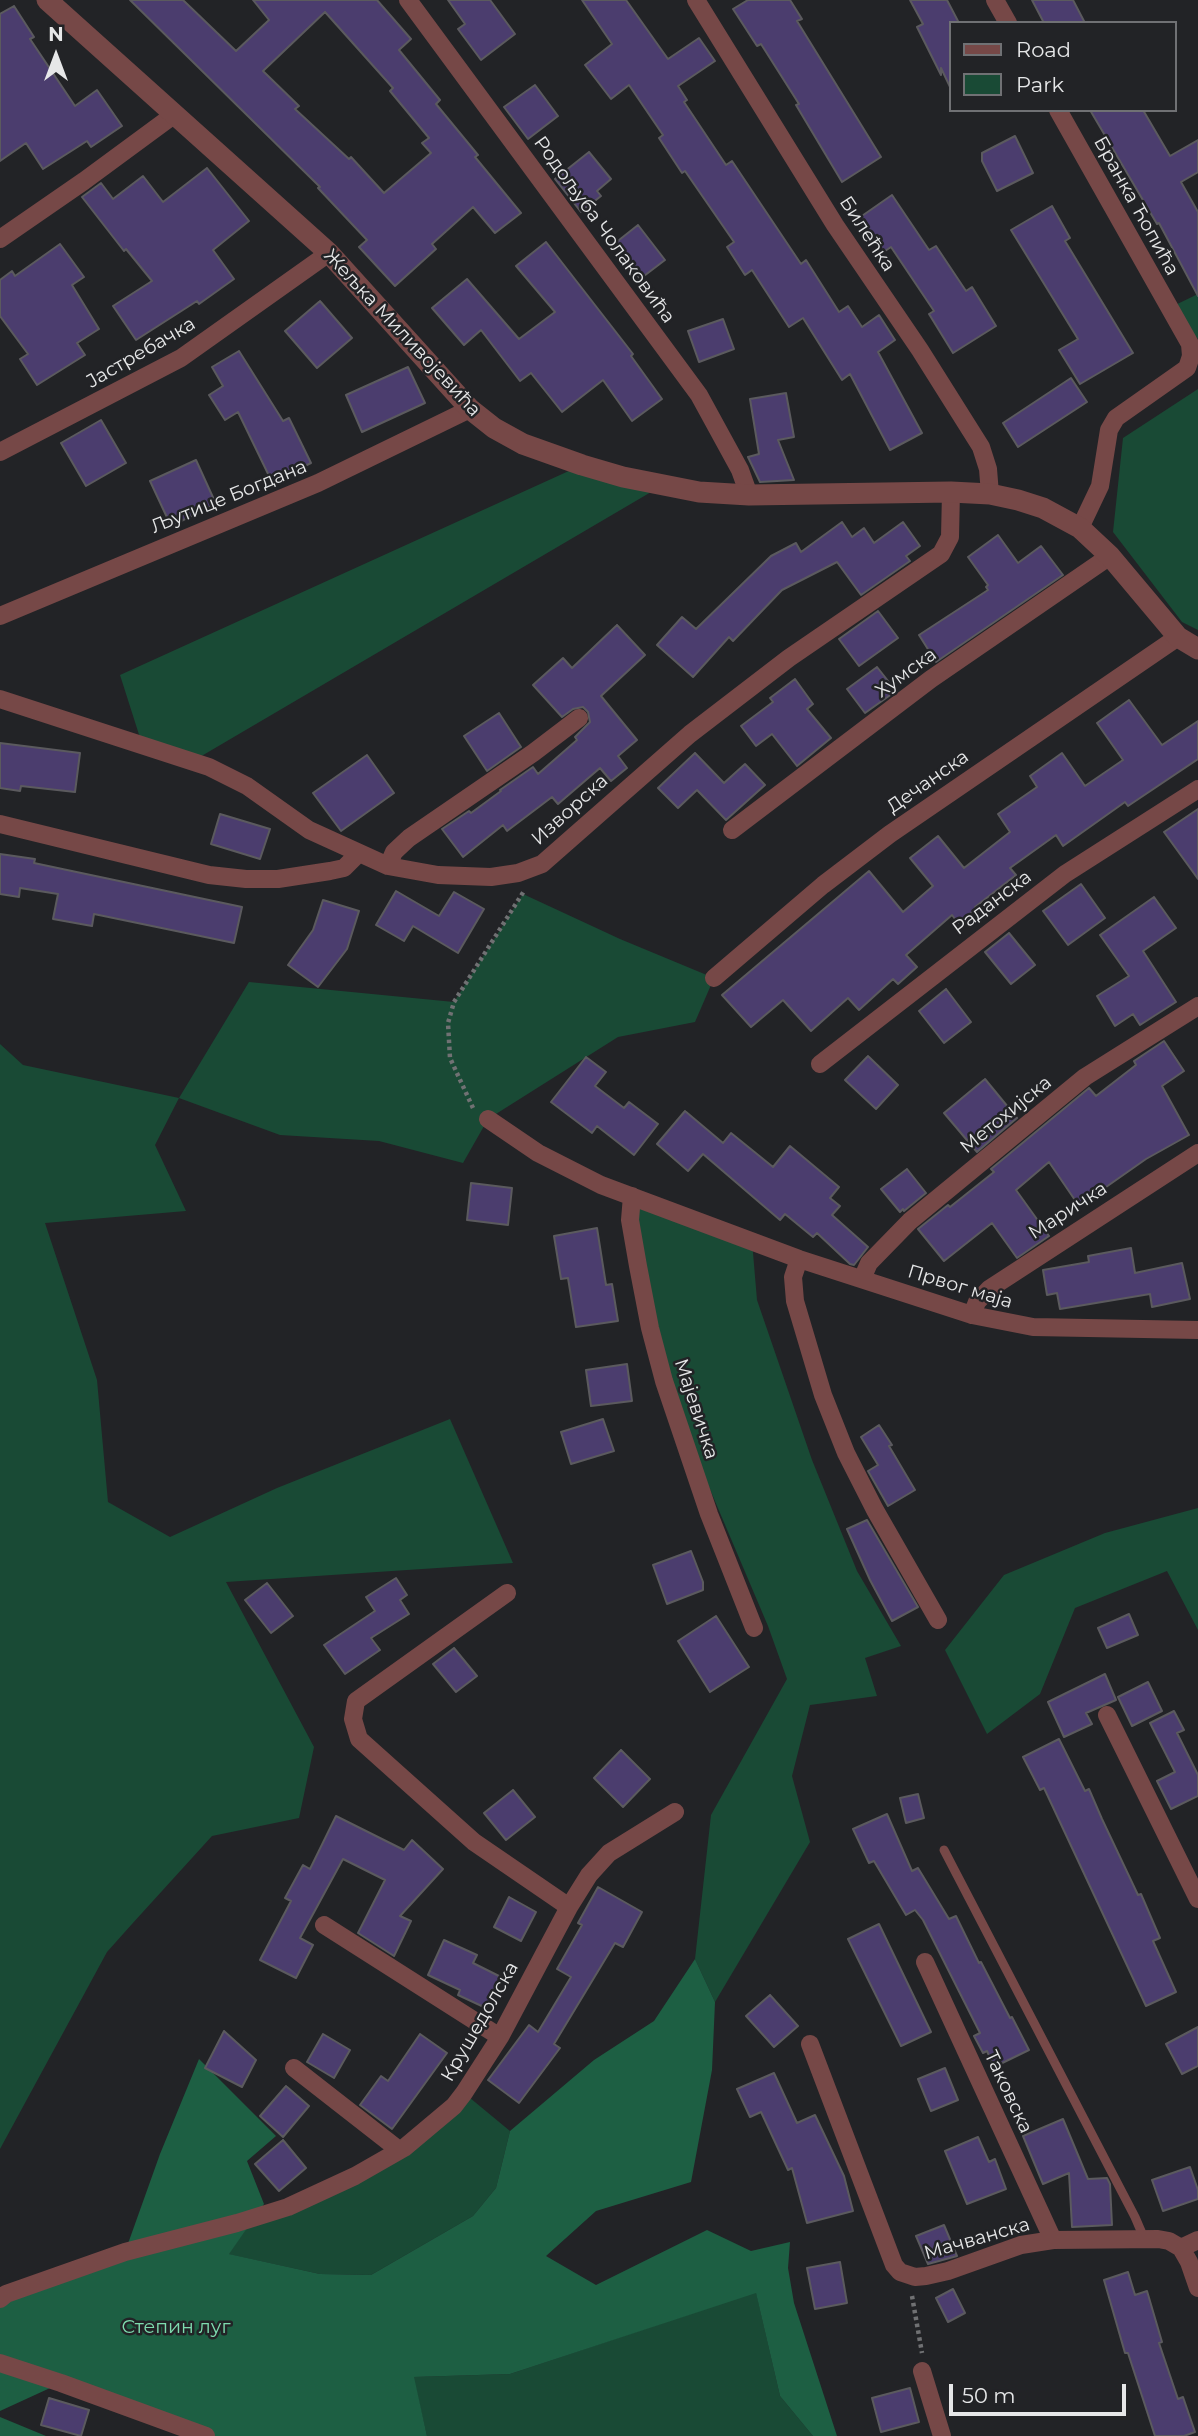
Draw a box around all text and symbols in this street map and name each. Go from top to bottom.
north arrow [21,21,91,91]
legend [950,21,1177,112]
text: N [48,23,64,46]
text: Road [1016,37,1071,62]
text: Park [1016,72,1064,97]
street label: Родољуба Чолаковића [529,132,679,328]
street label: Бранка Ћопића [1088,133,1184,279]
street label: Билећка [834,192,900,276]
street label: Жељка Миливојевића [319,245,485,421]
street label: Јастребачка [82,313,200,393]
street label: Љутице Богдана [148,455,310,539]
street label: Хумска [871,643,941,703]
street label: Дечанска [883,746,973,818]
street label: Изворска [527,770,613,850]
street label: Раданска [948,866,1036,940]
street label: Метохијска [956,1071,1056,1159]
street label: Маричка [1025,1177,1111,1245]
street label: Првог маја [905,1260,1015,1314]
street label: Мајевичка [669,1356,723,1462]
street label: Крушедолска [436,1958,524,2086]
street label: Таковска [979,2047,1037,2137]
street label: Мачванска [922,2213,1032,2265]
park label: Степин луг [122,2316,230,2338]
scale bar [953,2370,1130,2414]
text: 50 m [962,2383,1016,2408]

